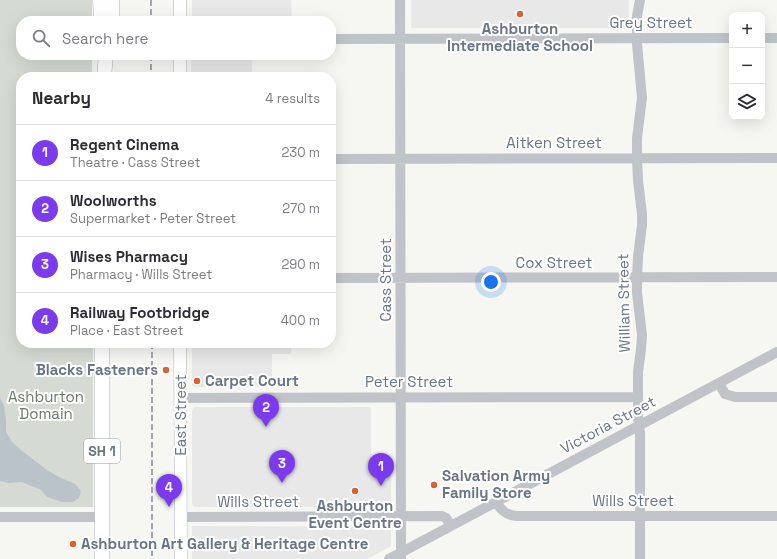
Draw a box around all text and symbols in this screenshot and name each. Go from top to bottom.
marker: Ashburton Intermediate School [515,9,525,19]
map controls [729,12,765,120]
button: + [729,12,765,48]
street label: Grey Street [609,13,693,32]
search box [16,16,336,60]
place label: Ashburton Intermediate School [447,19,593,55]
icon: search [30,27,52,49]
text: Search here [62,29,148,48]
button: − [729,48,765,84]
button: layers [729,84,765,120]
text: Nearby [32,87,91,109]
text: 4 results [265,90,320,107]
street label: Aitken Street [506,133,602,152]
text: Regent Cinema [70,135,179,154]
text: 1 [42,144,48,161]
text: 230 m [282,144,320,161]
text: Theatre · Cass Street [70,154,200,171]
text: Woolworths [70,191,157,210]
text: 2 [41,200,49,217]
text: 270 m [282,200,320,217]
text: Supermarket · Peter Street [70,210,236,227]
street label: Cass Street [376,238,395,322]
text: Wises Pharmacy [70,247,188,266]
street label: Cox Street [516,253,593,272]
street label: William Street [613,253,634,353]
text: 3 [41,256,49,273]
text: 290 m [281,256,320,273]
text: Pharmacy · Wills Street [70,266,212,283]
your location [481,272,501,292]
text: Railway Footbridge [70,303,210,322]
text: 4 [41,312,49,329]
text: 400 m [281,312,320,329]
text: Place · East Street [70,322,183,339]
place label: Blacks Fasteners [36,360,158,379]
marker: Blacks Fasteners [161,365,171,375]
place label: Carpet Court [205,371,299,390]
street label: Peter Street [365,372,453,391]
street label: East Street [171,374,190,456]
marker: Carpet Court [192,376,202,386]
park label: Ashburton Domain [8,387,84,423]
street label: Victoria Street [557,391,659,458]
pin: 2 [253,394,279,427]
road number: SH 1 [84,439,120,463]
pin: 3 [269,450,295,483]
pin: 1 [368,453,394,486]
place label: Salvation Army Family Store [442,466,550,502]
pin: 4 [156,474,182,507]
marker: Salvation Army Family Store [429,480,439,490]
marker: Ashburton Event Centre [350,486,360,496]
street label: Wills Street [592,491,674,510]
street label: Wills Street [217,492,299,511]
place label: Ashburton Event Centre [308,496,402,532]
place label: Ashburton Art Gallery & Heritage Centre [81,534,369,553]
marker: Ashburton Art Gallery & Heritage Centre [68,539,78,549]

